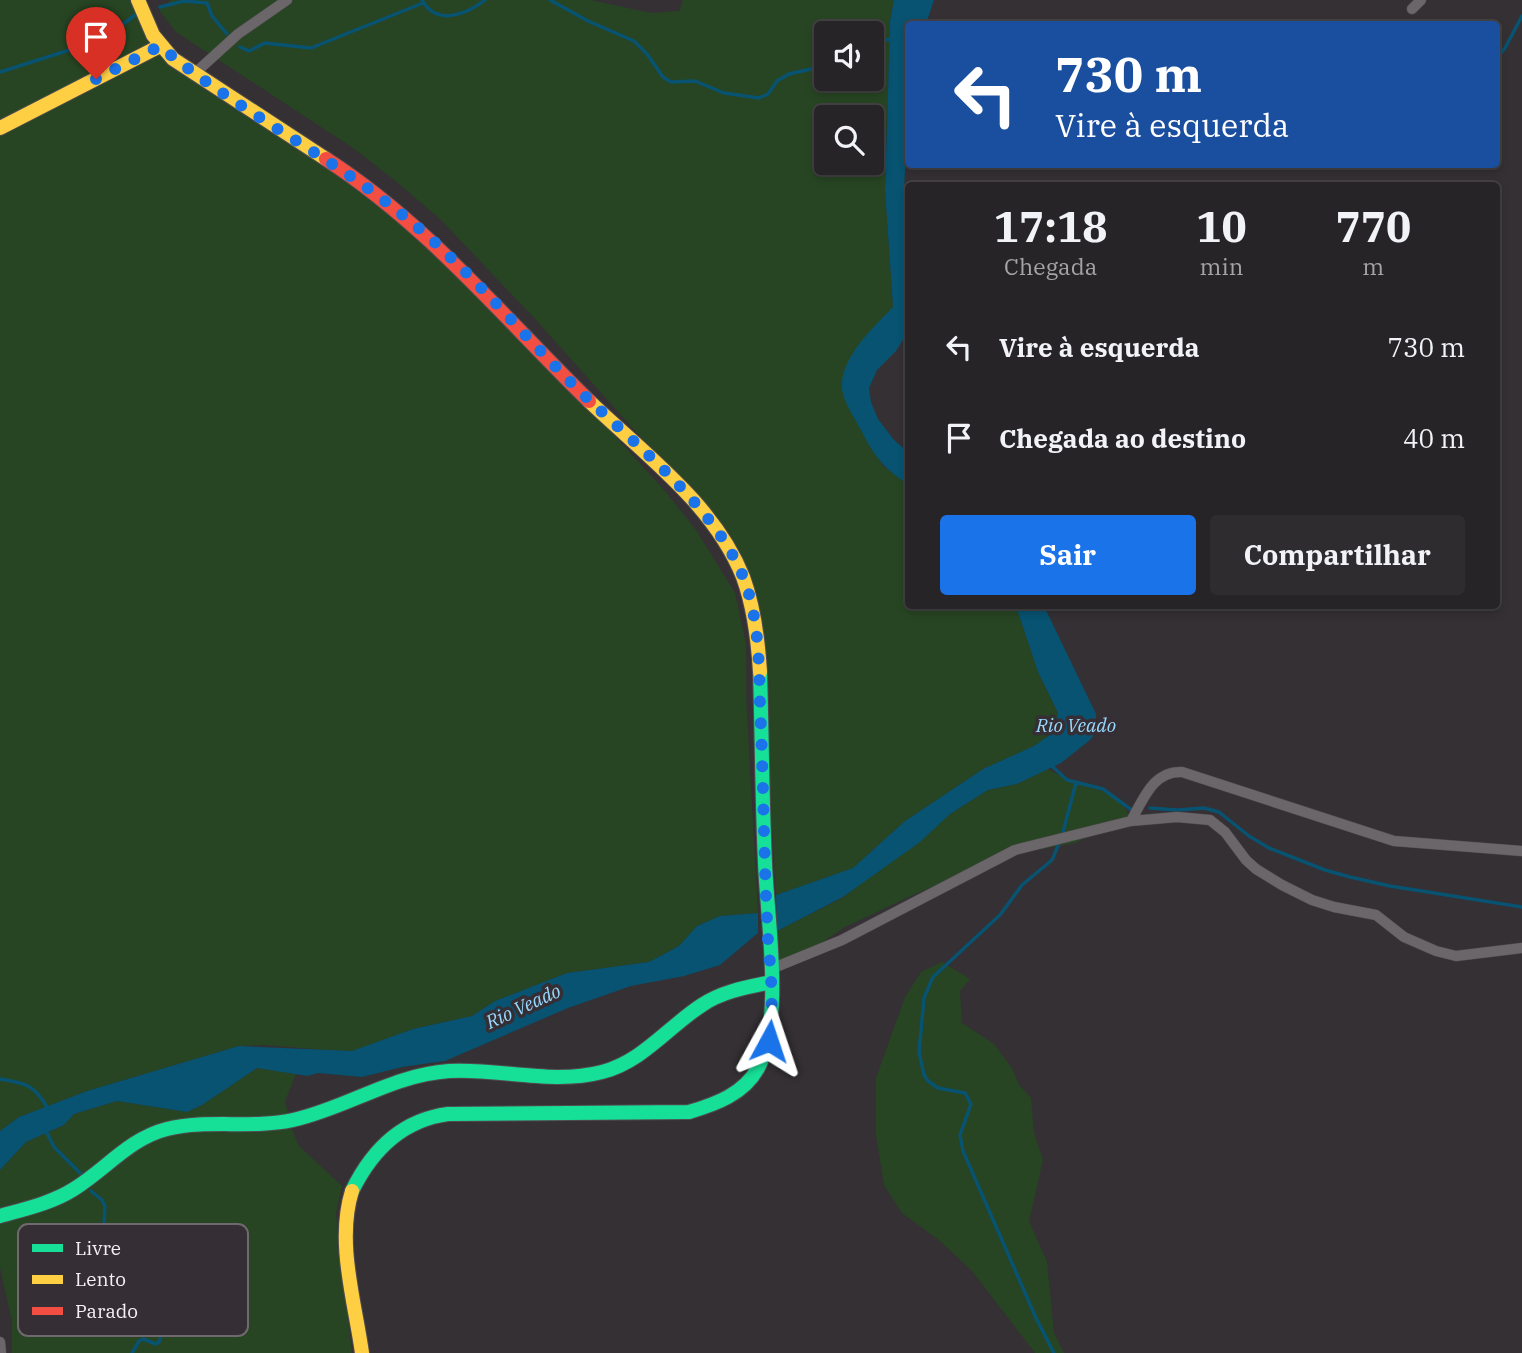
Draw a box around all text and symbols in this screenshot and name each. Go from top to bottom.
pin [66,7,126,79]
icon: arrive [77,18,115,56]
map controls [814,21,884,175]
button: sound [814,21,884,91]
text: 730 m [1055,42,1202,105]
icon: left [940,49,1031,140]
text: Vire à esquerda [1055,104,1289,146]
button: search [814,105,884,175]
text: 17:18 [994,199,1107,254]
text: 10 [1196,199,1247,254]
text: 770 [1336,199,1411,254]
text: Chegada [1004,251,1097,281]
text: min [1200,251,1243,281]
text: m [1362,251,1384,281]
icon: left [940,328,978,366]
text: Vire à esquerda [999,330,1200,364]
text: 730 m [1387,330,1465,364]
icon: arrive [940,419,978,457]
text: Chegada ao destino [999,421,1246,455]
text: 40 m [1403,421,1465,455]
button: Sair [940,515,1196,595]
button: Compartilhar [1210,515,1465,595]
water label: Rio Veado [1035,713,1116,737]
water label: Rio Veado [481,978,564,1034]
position arrow [732,1004,806,1078]
legend [18,1224,248,1336]
text: Livre [75,1236,121,1260]
text: Lento [75,1267,126,1291]
text: Parado [75,1299,138,1323]

